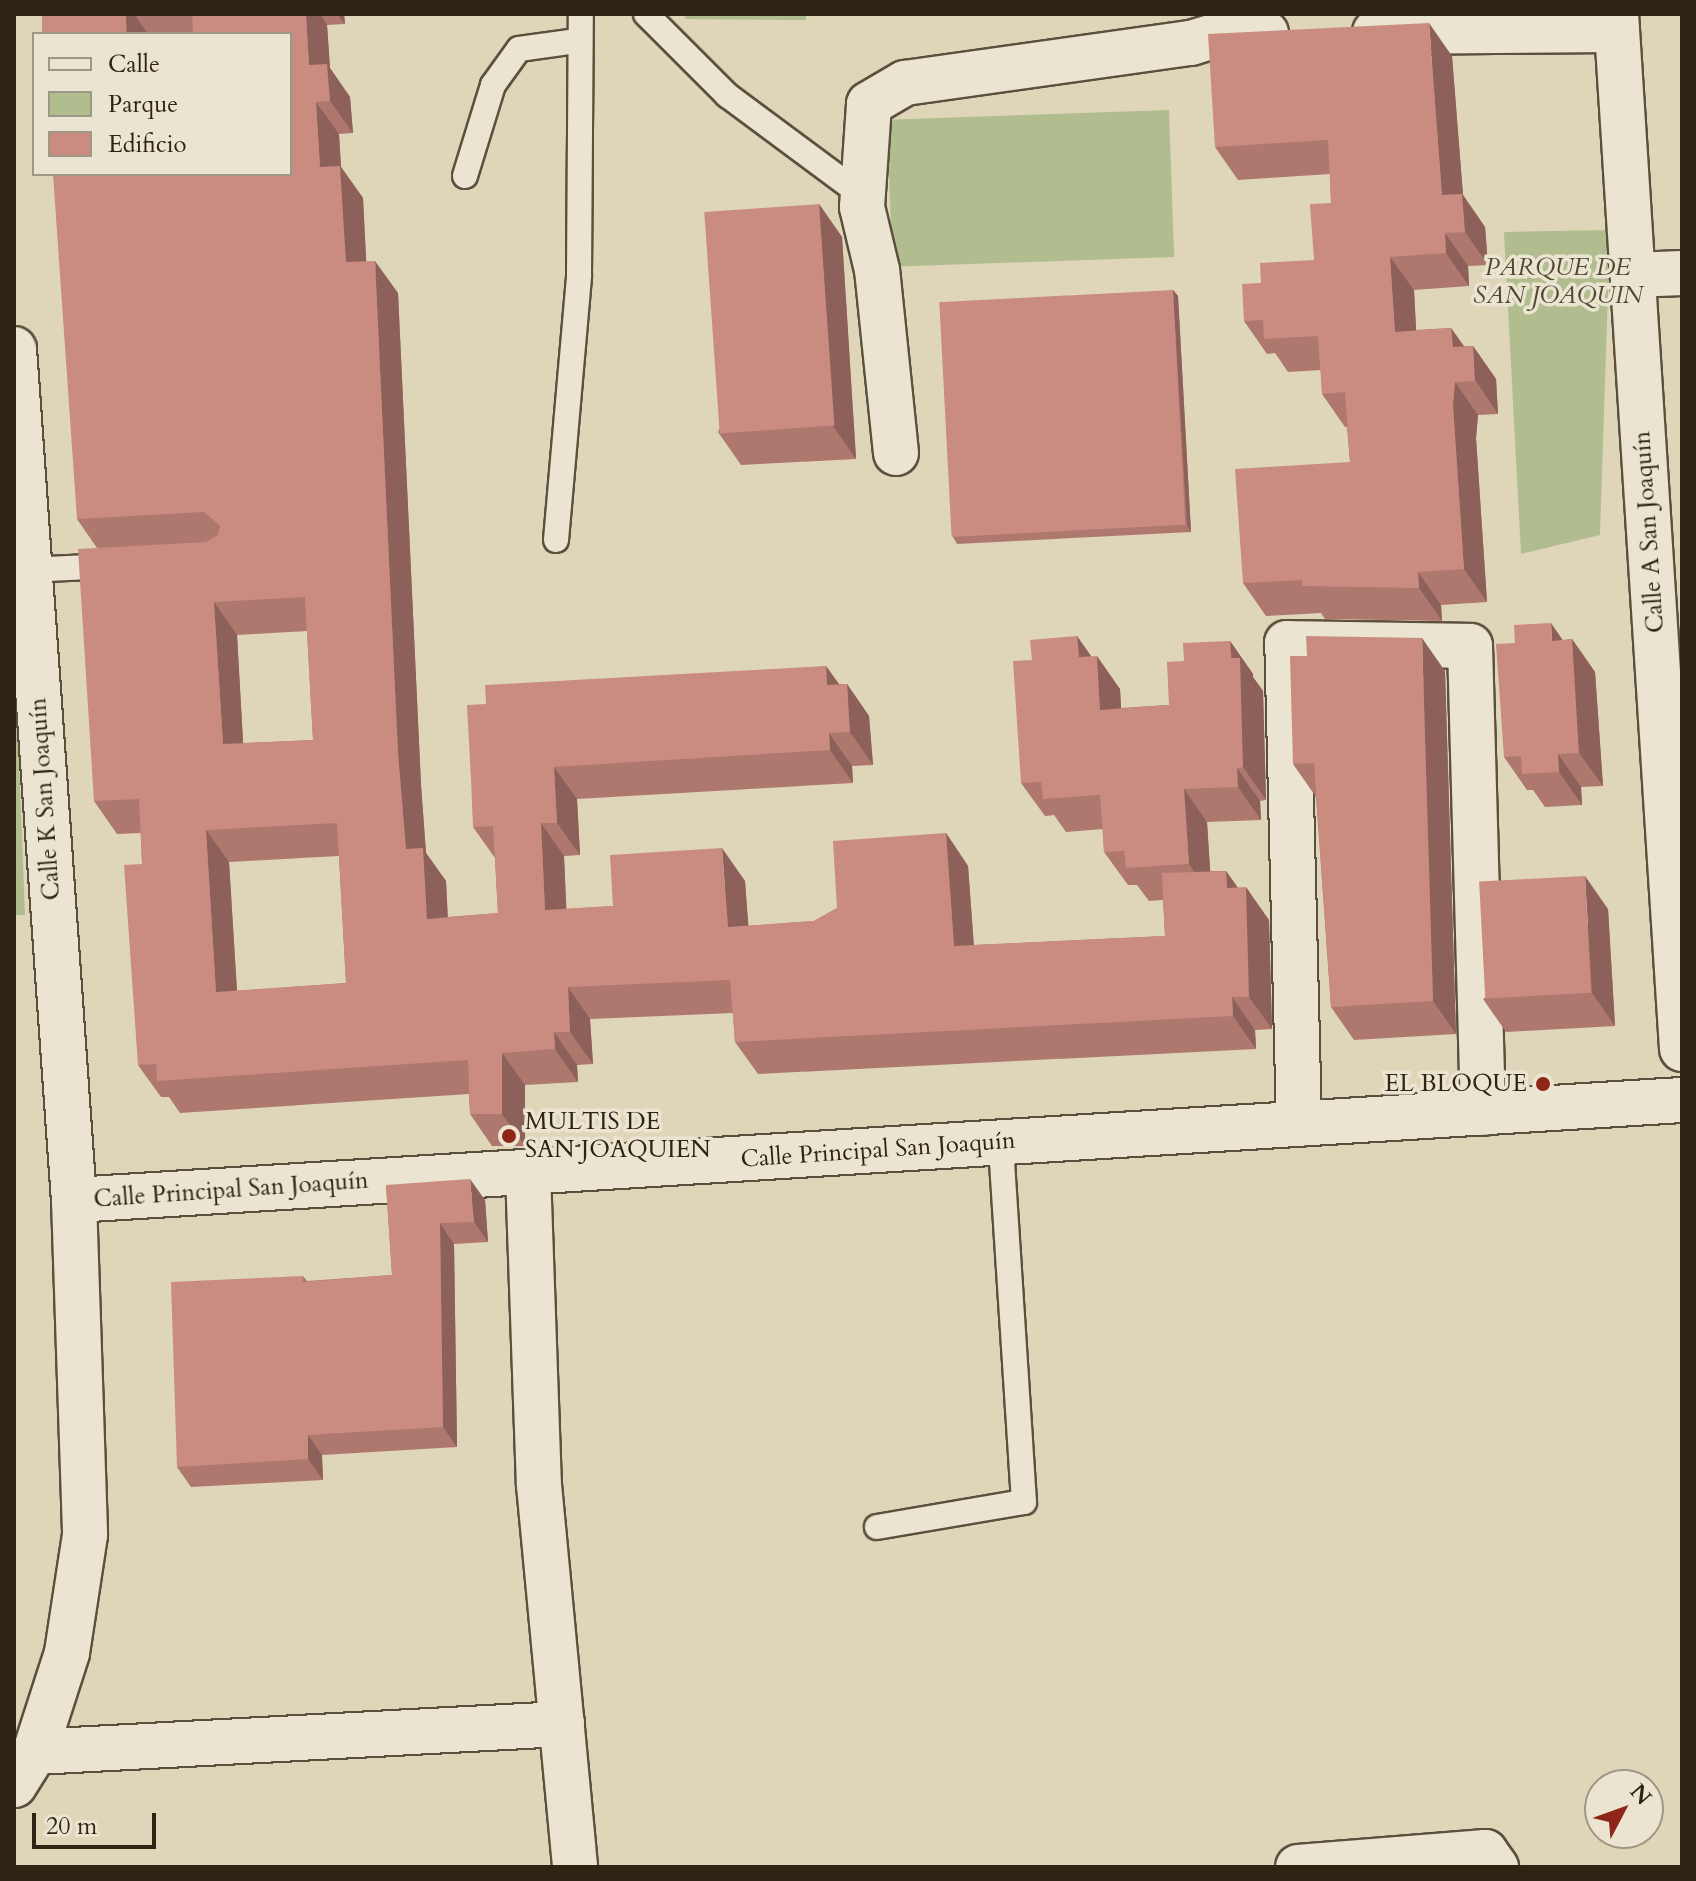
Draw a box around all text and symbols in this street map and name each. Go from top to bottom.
legend [32,32,292,176]
text: Calle [108,48,160,81]
text: Parque [108,88,178,121]
text: Edificio [108,128,187,161]
park label: PARQUE DE SAN JOAQUIN [1473,254,1643,310]
street label: Calle A San Joaquín [1628,430,1670,634]
street label: Calle K San Joaquín [24,697,66,901]
place label: EL BLOQUE [1385,1070,1527,1098]
marker: EL BLOQUE [1534,1075,1552,1093]
place label: MULTIS DE SAN JOAQUIEN [525,1108,711,1164]
street label: Calle Principal San Joaquín [740,1126,1016,1174]
marker: MULTIS DE SAN JOAQUIEN [500,1127,518,1145]
street label: Calle Principal San Joaquín [93,1166,369,1214]
north arrow [1584,1769,1664,1849]
text: N [1623,1778,1658,1812]
scale bar [36,1797,160,1847]
text: 20 m [46,1810,97,1843]

